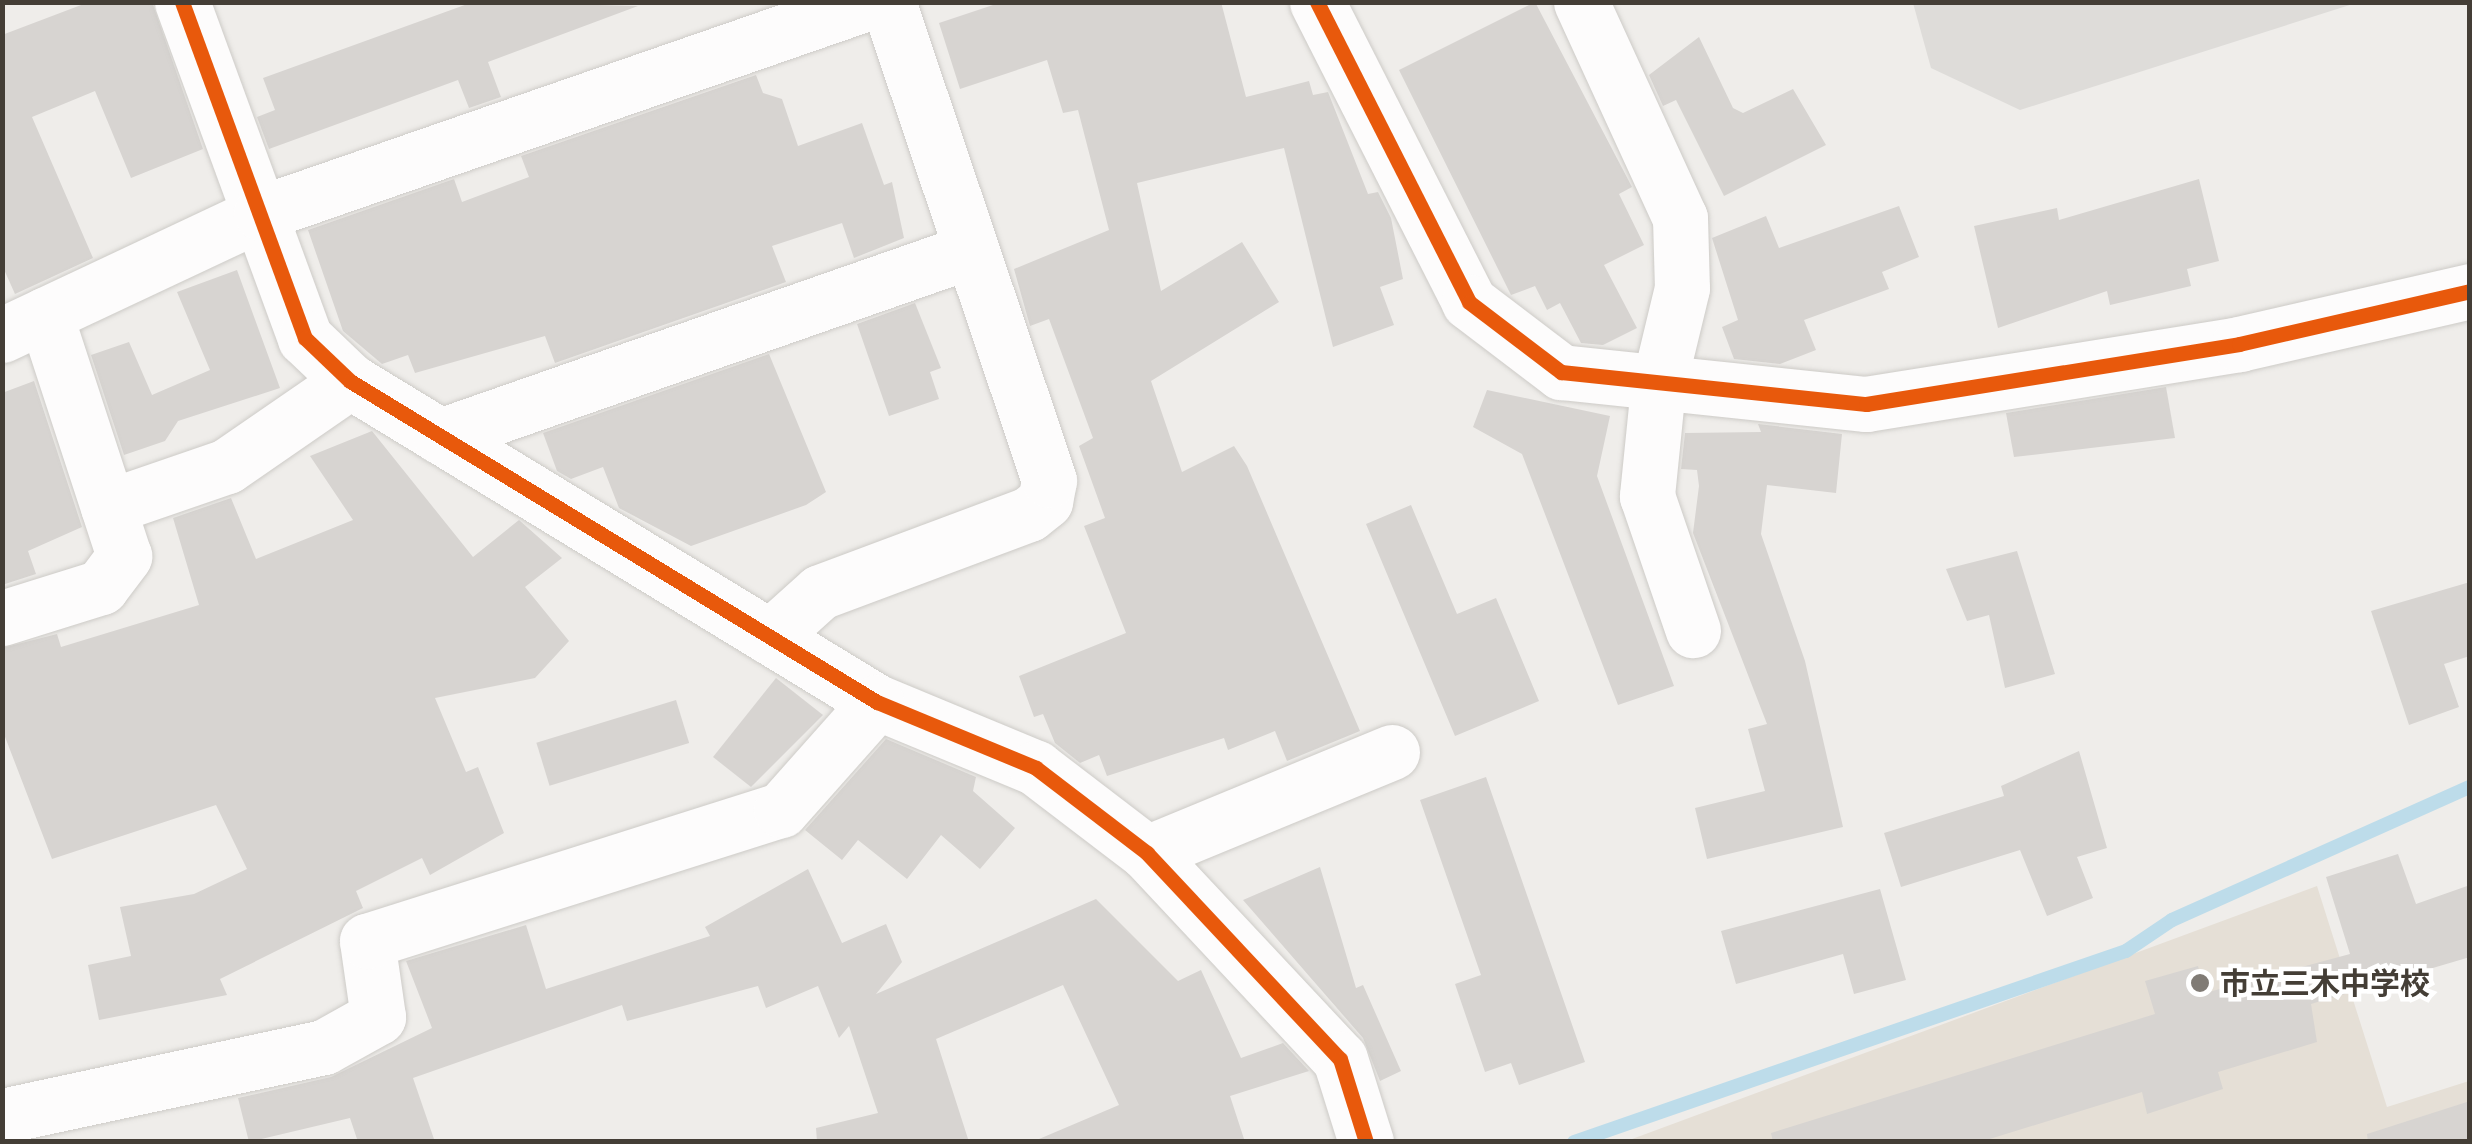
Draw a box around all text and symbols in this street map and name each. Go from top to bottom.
place label: 市立三木中学校 [2220,965,2430,1001]
marker: 市立三木中学校 [2189,972,2211,994]

